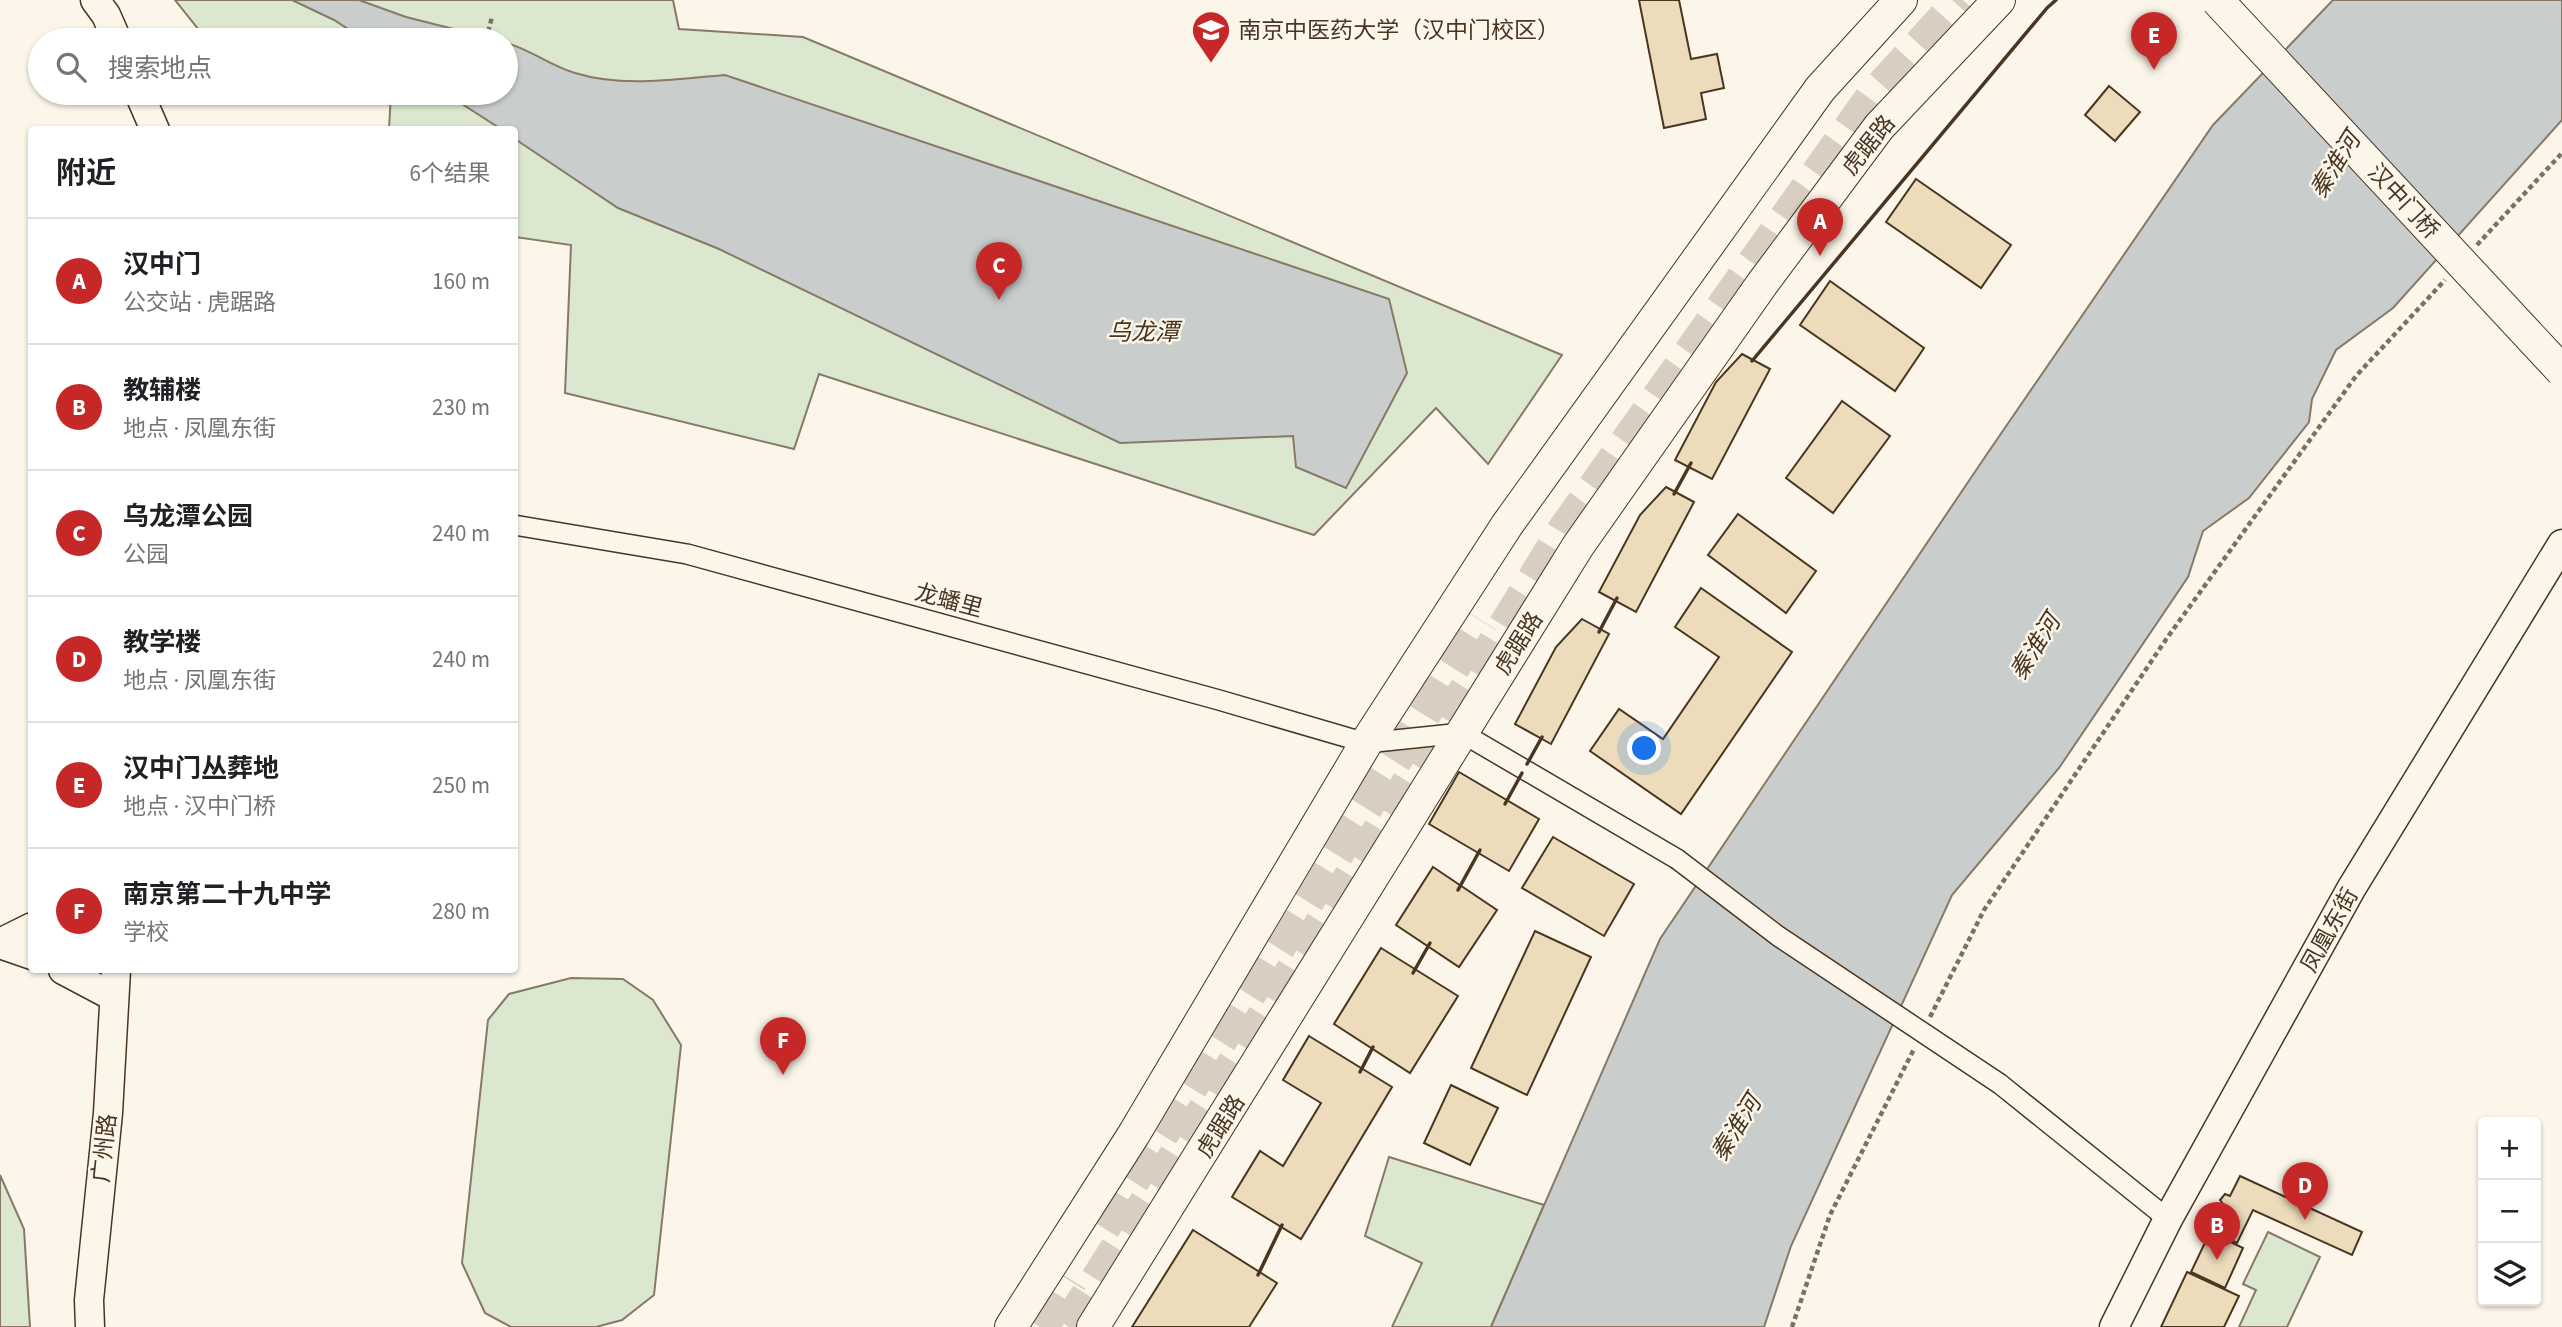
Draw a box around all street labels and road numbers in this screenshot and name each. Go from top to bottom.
street label: 虎踞路 [1834,108,1903,183]
street label: 汉中门桥 [2360,156,2447,246]
street label: 龙蟠里 [911,576,986,625]
street label: 虎踞路 [1486,605,1551,681]
street label: 凤凰东街 [2293,882,2366,978]
street label: 虎踞路 [1188,1088,1253,1164]
street label: 广州路 [84,1112,125,1184]

